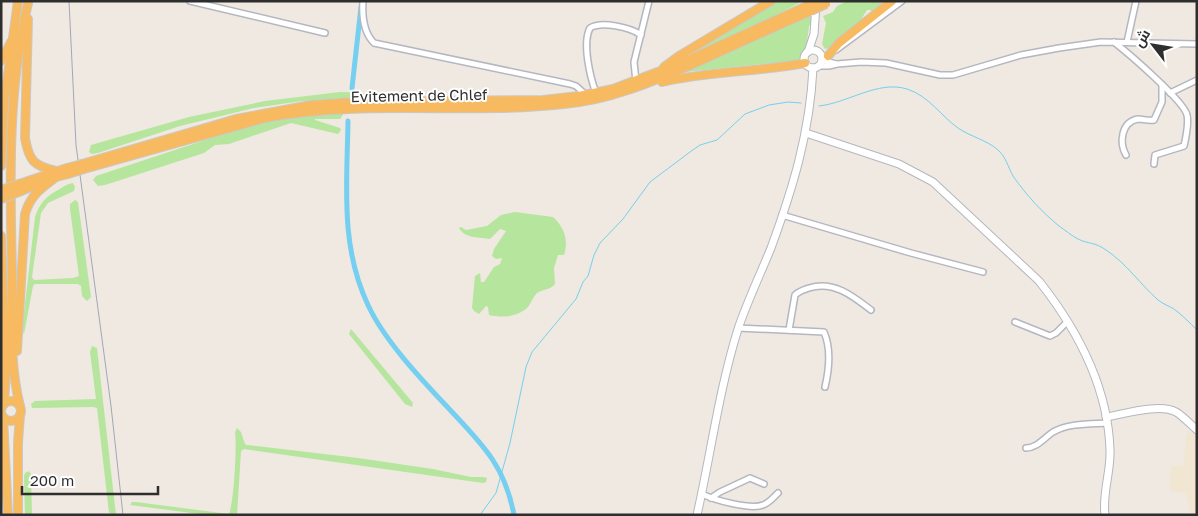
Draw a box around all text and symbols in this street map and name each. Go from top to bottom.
north arrow [1128,20,1178,70]
text: ش [1130,26,1154,51]
street label: Evitement de Chlef [351,85,488,105]
scale bar [22,464,159,496]
text: 200 m [30,471,74,489]

